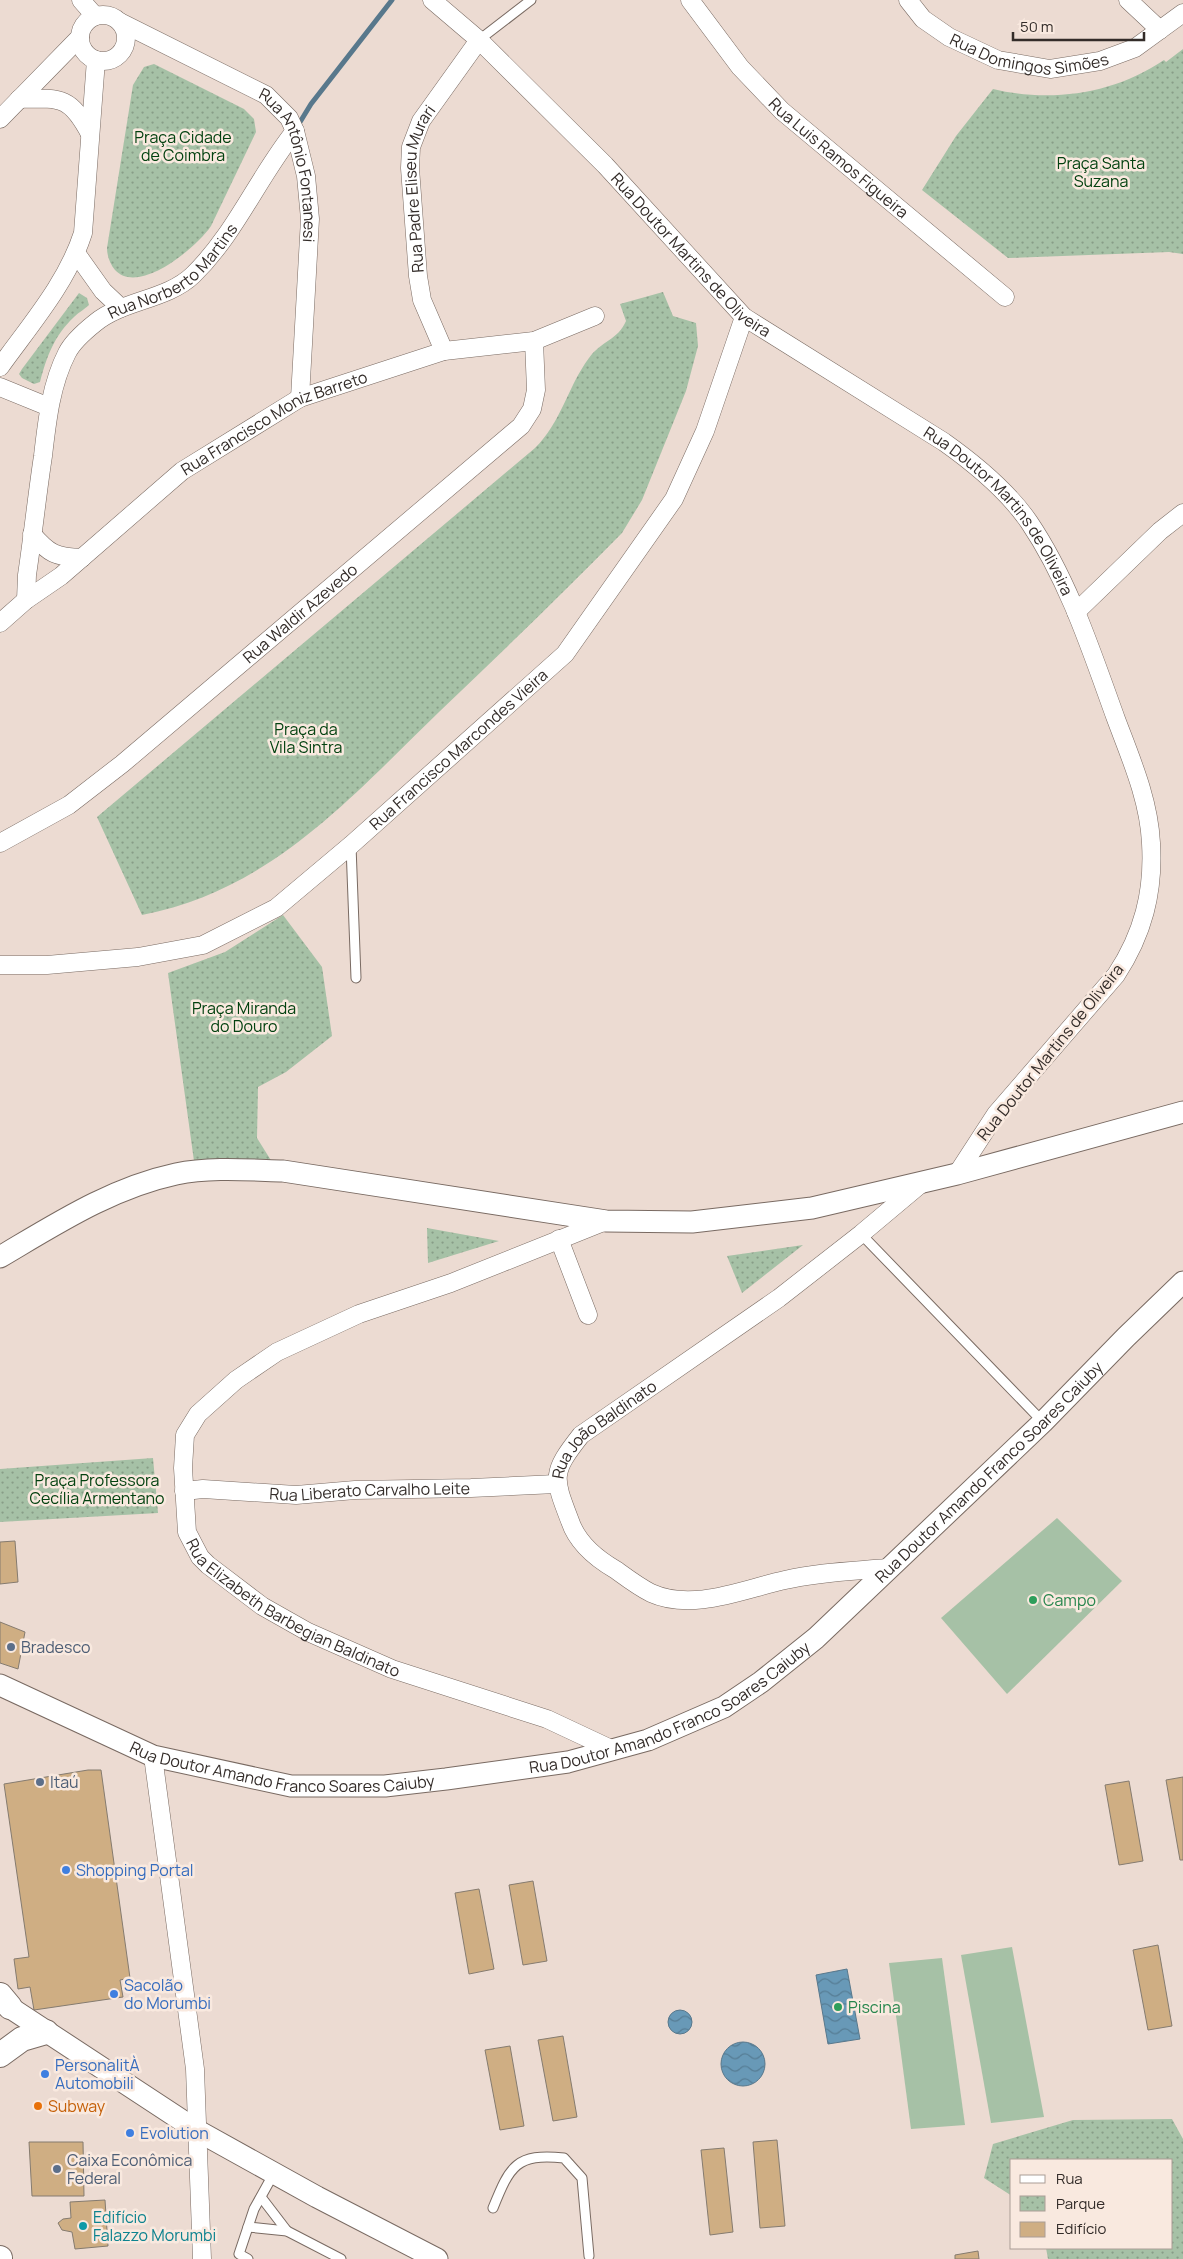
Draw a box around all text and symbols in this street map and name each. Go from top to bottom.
scale bar [1013,10,1144,42]
text: 50 m [1020,16,1054,37]
street label: Rua Domingos Simões [946,28,1112,80]
street label: Rua Antônio Fontanesi [256,82,321,243]
street label: Rua Luis Ramos Figueira [764,93,913,223]
street label: Rua Padre Eliseu Murari [399,100,440,273]
park label: Praça Cidade de Coimbra [134,126,232,166]
park label: Praça Santa Suzana [1057,152,1145,192]
street label: Rua Doutor Martins de Oliveira [606,168,775,342]
street label: Rua Norberto Martins [104,219,242,324]
street label: Rua Francisco Moniz Barreto [177,366,370,480]
street label: Rua Doutor Martins de Oliveira [920,421,1078,599]
street label: Rua Waldir Azevedo [238,558,362,668]
street label: Rua Francisco Marcondes Vieira [364,664,552,835]
park label: Praça da Vila Sintra [270,718,342,758]
street label: Rua Doutor Martins de Oliveira [972,959,1128,1145]
park label: Praça Miranda do Douro [192,997,296,1037]
street label: Rua Doutor Amando Franco Soares Caiuby [870,1356,1108,1587]
street label: Rua João Baldinato [546,1375,661,1480]
park label: Praça Professora Cecília Armentano [30,1469,164,1509]
street label: Rua Liberato Carvalho Leite [269,1477,470,1506]
street label: Rua Elizabeth Barbegian Baldinato [181,1535,403,1682]
place label: Campo [1043,1589,1096,1611]
marker: Campo [1027,1594,1039,1606]
place label: Bradesco [21,1636,90,1658]
street label: Rua Doutor Amando Franco Soares Caiuby [528,1636,815,1778]
marker: Bradesco [5,1641,17,1653]
street label: Rua Doutor Amando Franco Soares Caiuby [126,1736,436,1797]
place label: Itaú [50,1771,79,1793]
marker: Itaú [34,1776,46,1788]
place label: Shopping Portal [76,1859,194,1881]
marker: Shopping Portal [60,1864,72,1876]
place label: Sacolão do Morumbi [124,1974,211,2014]
marker: Sacolão do Morumbi [108,1988,120,2000]
place label: Piscina [848,1996,901,2018]
marker: Piscina [832,2001,844,2013]
place label: PersonalitÀ Automobili [55,2054,140,2094]
marker: PersonalitÀ Automobili [39,2068,51,2080]
place label: Subway [48,2095,106,2117]
marker: Subway [32,2100,44,2112]
place label: Evolution [140,2122,209,2144]
marker: Evolution [124,2127,136,2139]
place label: Caixa Econômica Federal [67,2149,192,2189]
legend [1010,2159,1173,2249]
marker: Caixa Econômica Federal [51,2163,63,2175]
text: Rua [1056,2168,1083,2189]
text: Parque [1056,2193,1105,2214]
place label: Edifício Falazzo Morumbi [93,2206,216,2246]
text: Edifício [1056,2218,1107,2239]
marker: Edifício Falazzo Morumbi [77,2220,89,2232]

